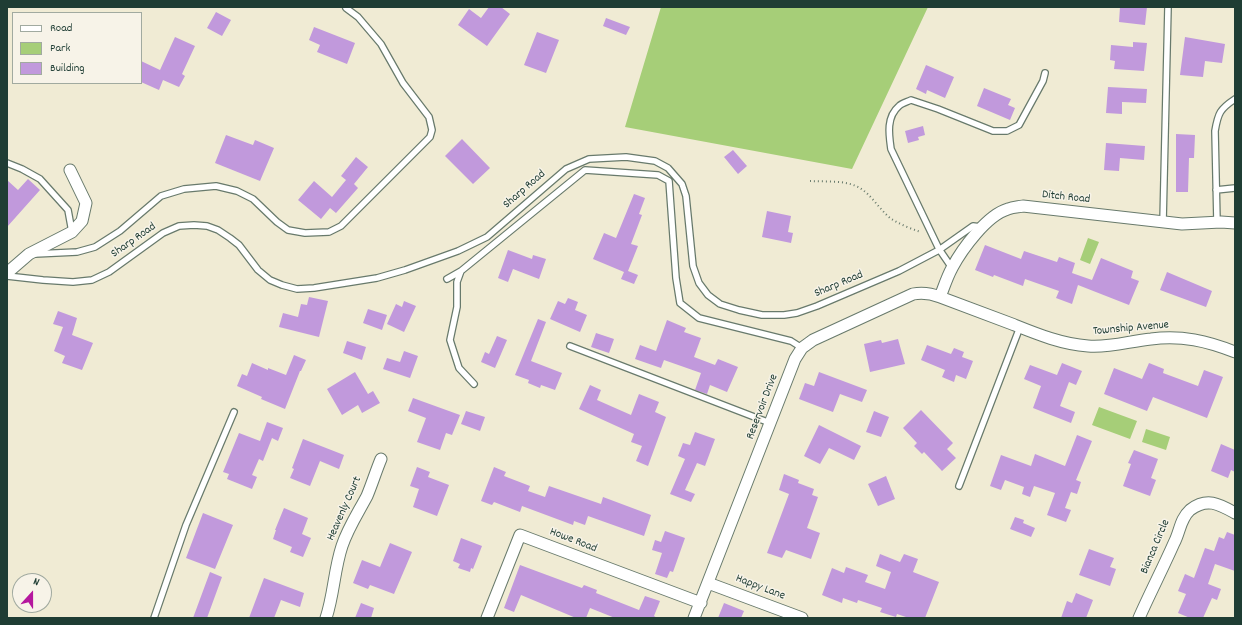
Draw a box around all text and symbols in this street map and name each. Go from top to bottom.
legend [12,12,142,84]
text: Road [50,20,72,37]
text: Park [50,40,70,57]
text: Building [50,60,85,77]
street label: Sharp Road [501,168,549,212]
street label: Ditch Road [1041,188,1091,208]
street label: Sharp Road [109,220,159,262]
street label: Sharp Road [812,268,866,302]
street label: Township Avenue [1092,319,1170,339]
street label: Reservoir Drive [744,372,782,442]
street label: Heavenly Court [324,475,366,543]
street label: Bianca Circle [1138,518,1174,576]
street label: Howe Road [547,525,599,557]
street label: Happy Lane [733,572,787,604]
north arrow [12,573,52,613]
text: N [31,574,41,591]

